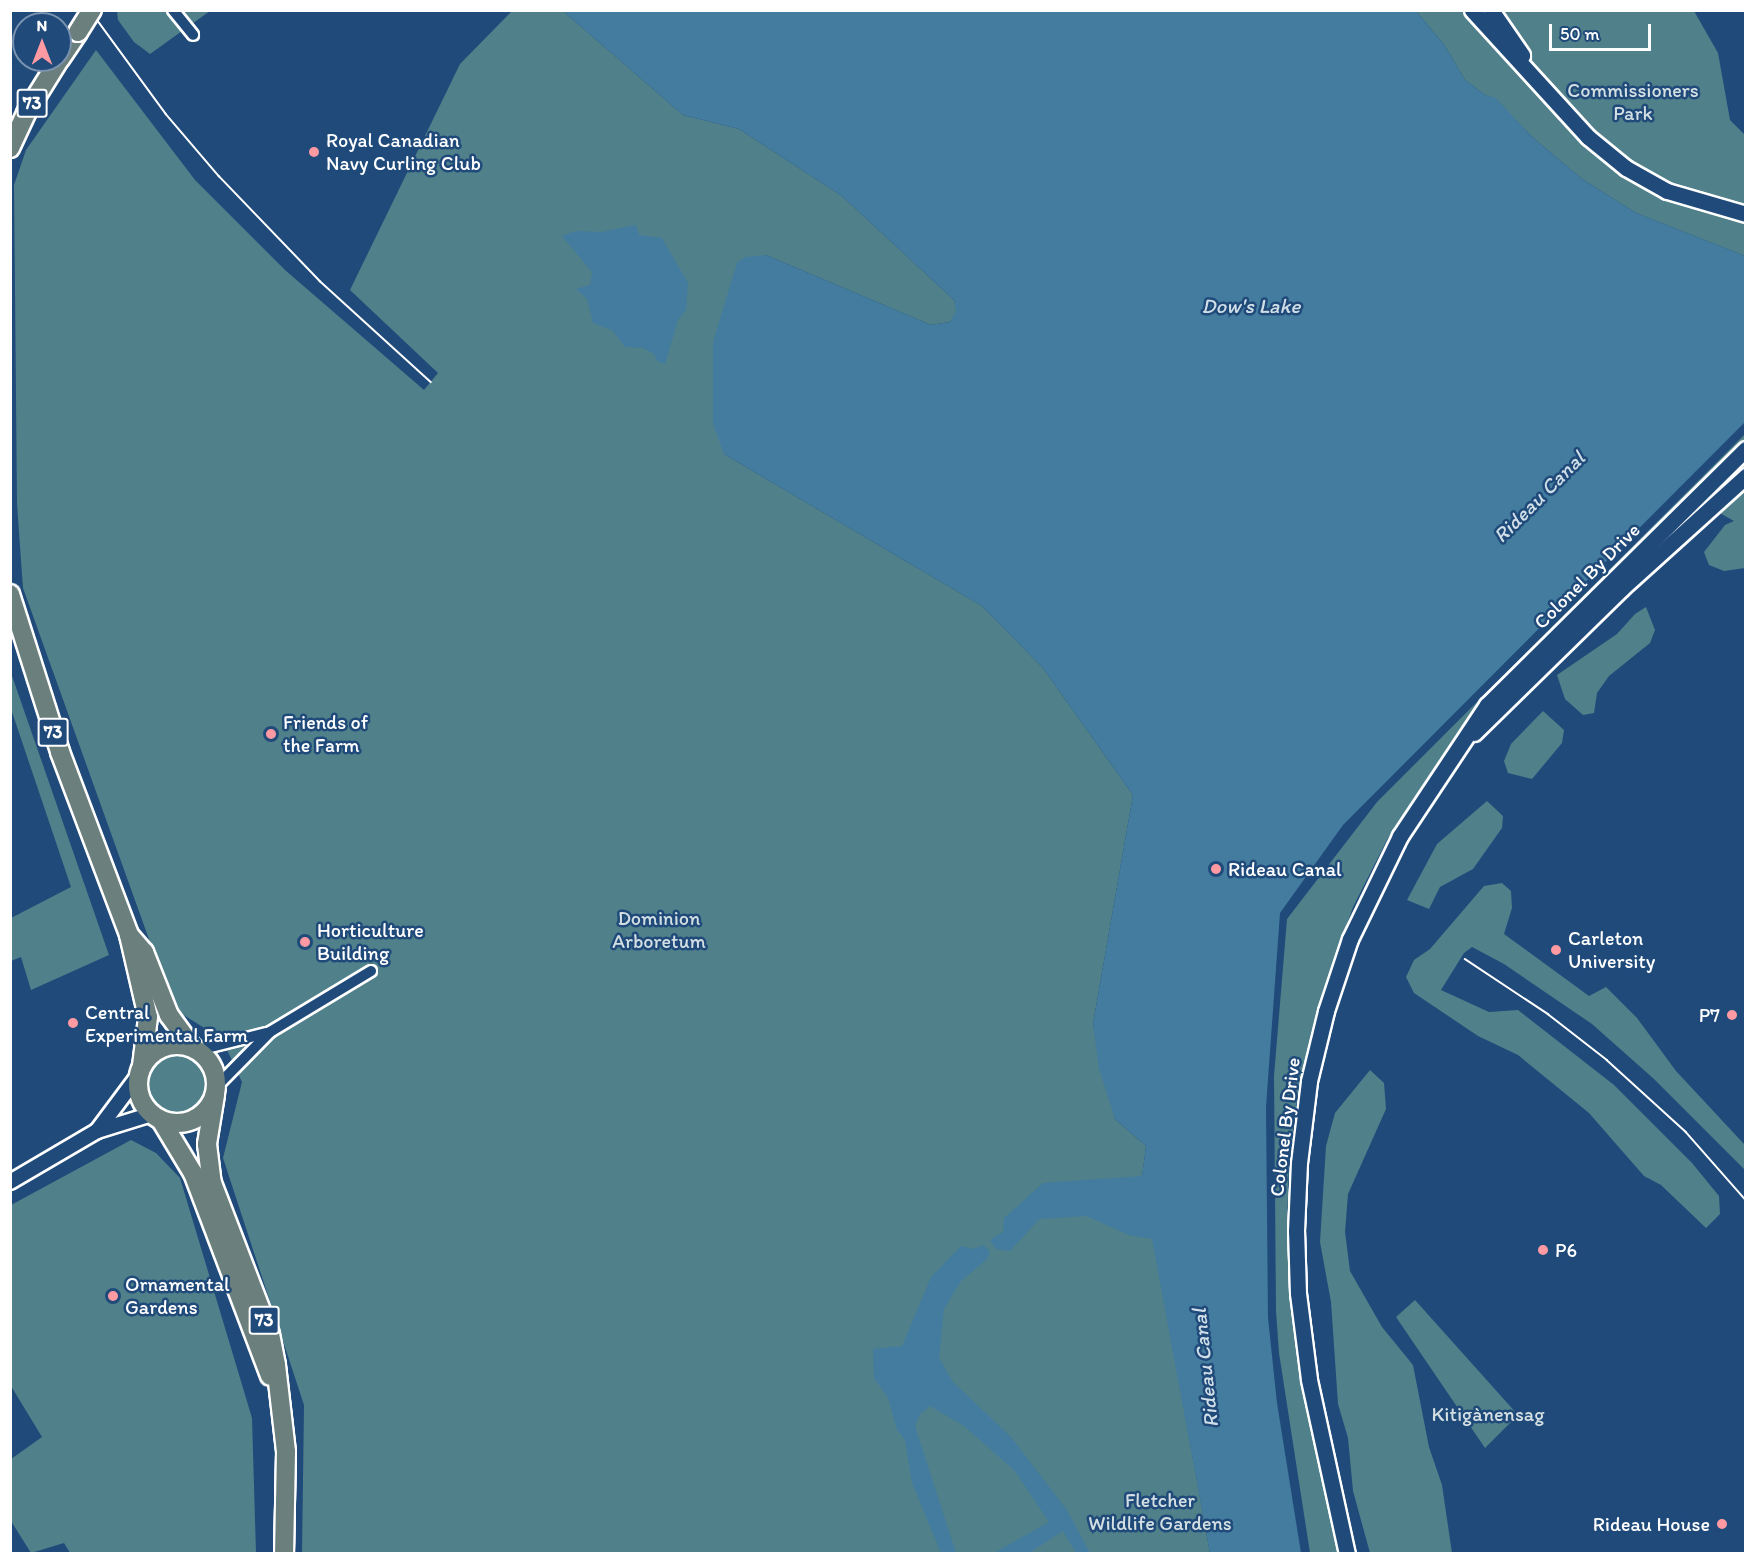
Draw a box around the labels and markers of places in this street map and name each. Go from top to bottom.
place label: Royal Canadian Navy Curling Club [326,128,481,175]
marker: Royal Canadian Navy Curling Club [307,145,321,159]
place label: Friends of the Farm [283,710,368,757]
marker: Friends of the Farm [264,727,278,741]
place label: Rideau Canal [1228,857,1342,881]
marker: Rideau Canal [1209,862,1223,876]
place label: Horticulture Building [317,918,424,965]
place label: Carleton University [1568,927,1655,974]
marker: Horticulture Building [298,935,312,949]
marker: Carleton University [1549,943,1563,957]
place label: Central Experimental Farm [85,1000,247,1047]
place label: P7 [1699,1003,1720,1027]
marker: P7 [1725,1008,1739,1022]
marker: Central Experimental Farm [66,1016,80,1030]
place label: P6 [1555,1238,1577,1262]
marker: P6 [1536,1243,1550,1257]
place label: Ornamental Gardens [125,1272,230,1319]
marker: Ornamental Gardens [106,1289,120,1303]
place label: Rideau House [1593,1512,1710,1536]
marker: Rideau House [1715,1517,1729,1531]

